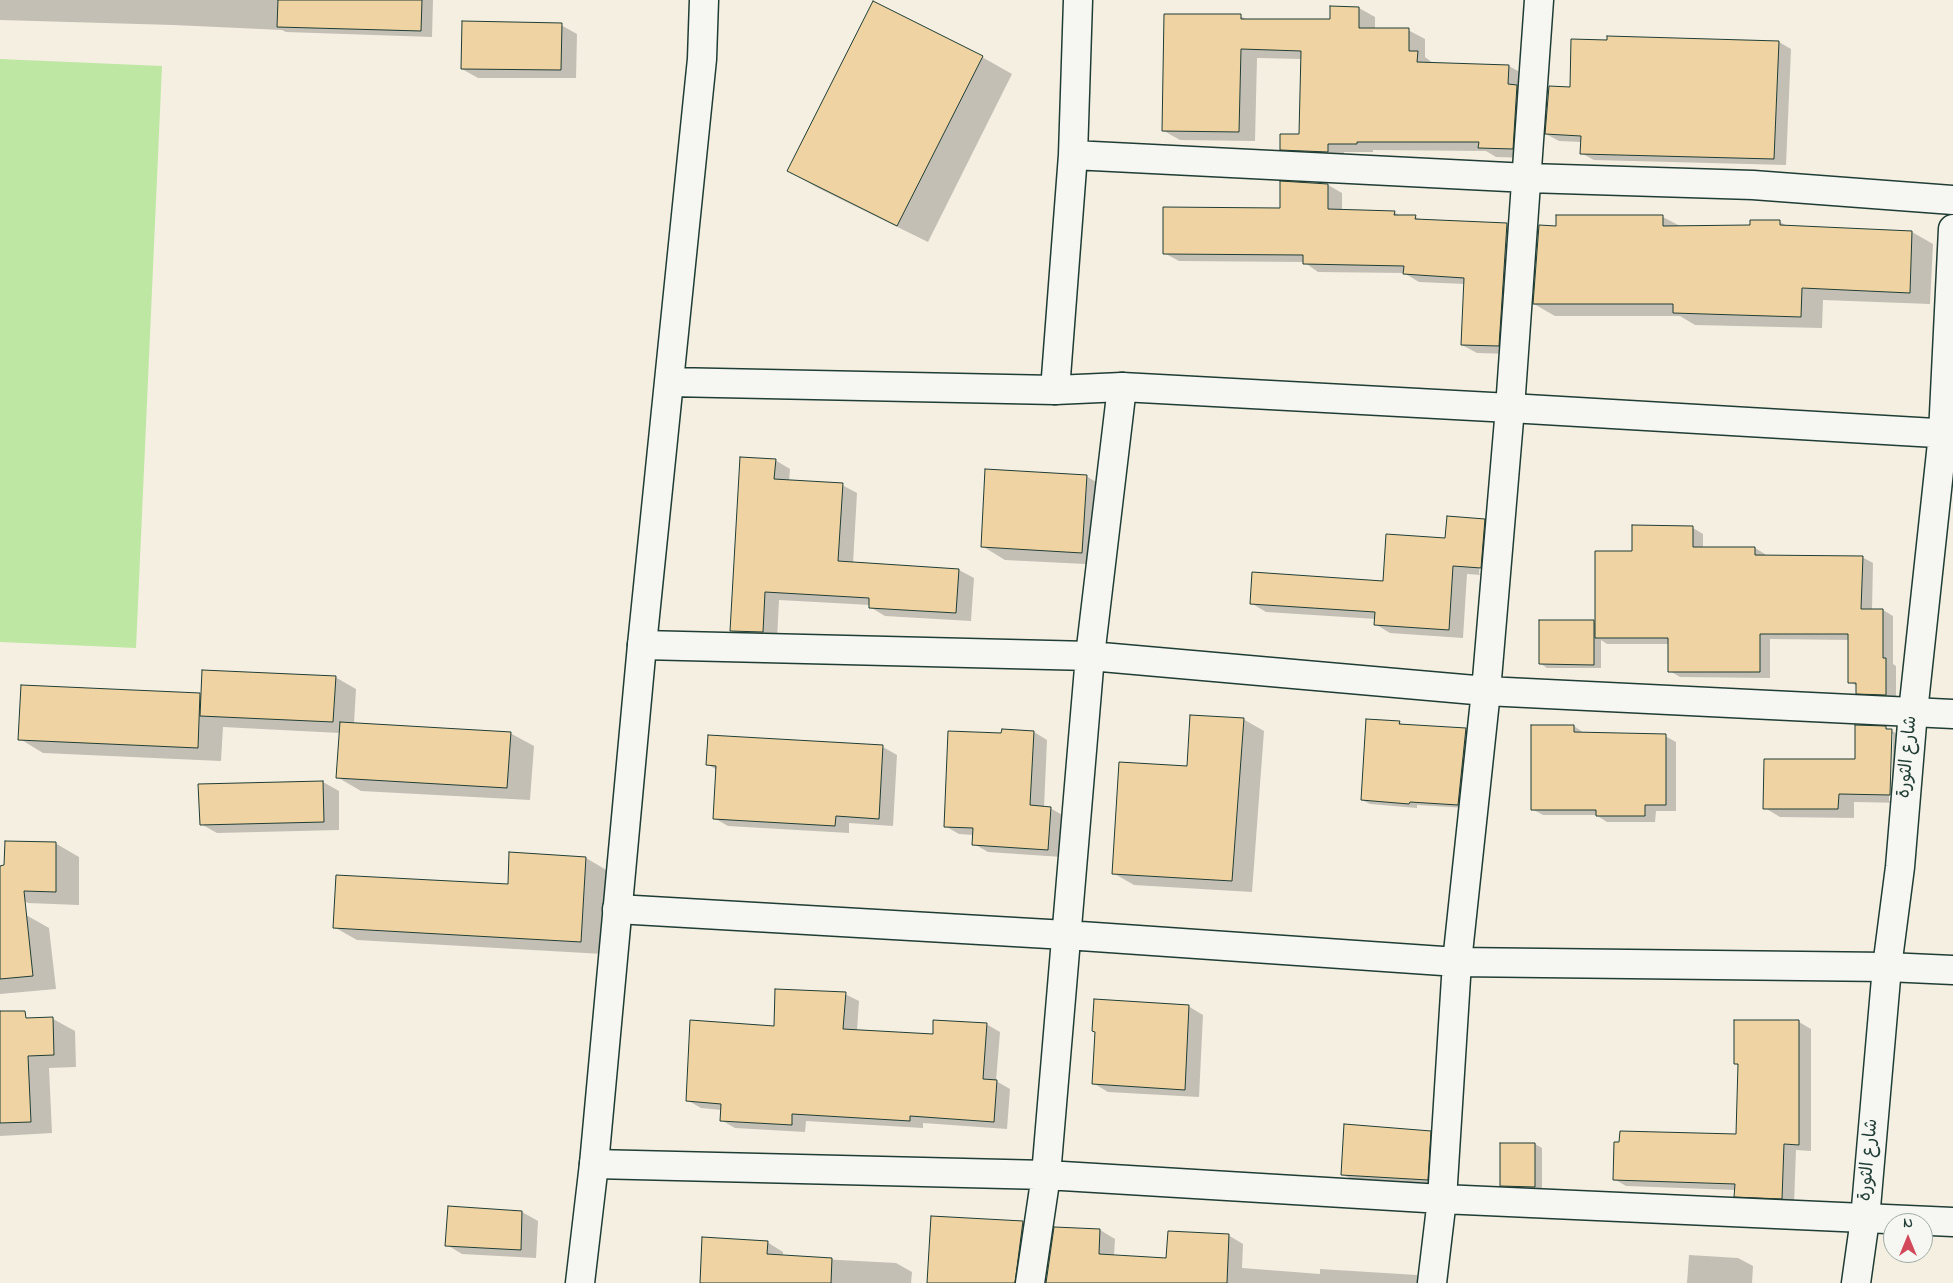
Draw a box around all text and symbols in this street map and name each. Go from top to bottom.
street label: شارع الثورة [1895,715,1923,799]
street label: شارع الثورة [1856,1118,1884,1202]
north arrow [1883,1213,1933,1263]
text: N [1903,1213,1913,1234]

